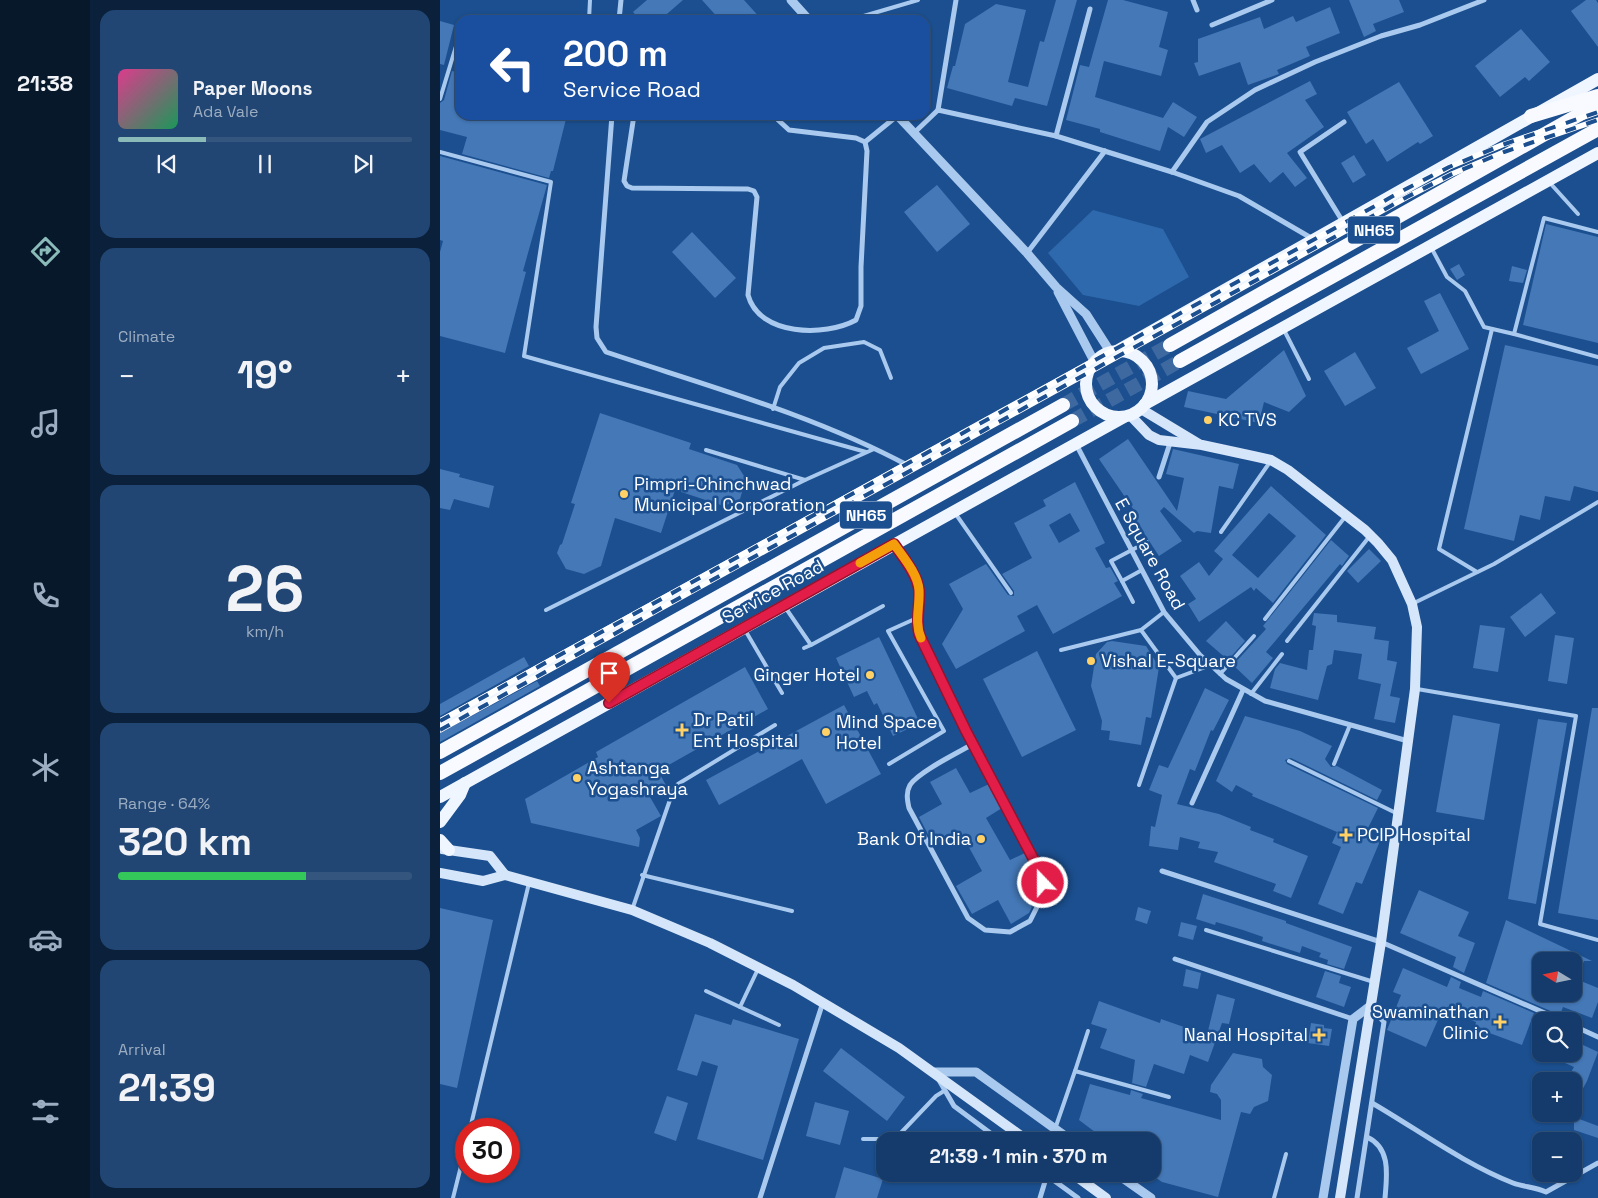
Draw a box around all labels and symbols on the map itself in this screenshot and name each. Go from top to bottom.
road number: NH65 [1348,216,1400,244]
place label: KC TVS [1218,408,1277,431]
marker: KC TVS [1202,414,1214,426]
place label: Pimpri-Chinchwad Municipal Corporation [634,472,825,516]
marker: Pimpri-Chinchwad Municipal Corporation [618,488,630,500]
street label: E Square Road [1110,494,1191,614]
road number: NH65 [840,502,892,528]
street label: Service Road [718,554,828,629]
place label: Vishal E-Square [1101,649,1236,672]
pin [588,652,630,703]
marker: Vishal E-Square [1085,655,1097,667]
place label: Ginger Hotel [753,663,860,686]
marker: Ginger Hotel [864,669,876,681]
place label: Dr Patil Ent Hospital [693,708,798,752]
place label: Mind Space Hotel [836,710,937,754]
marker: Dr Patil Ent Hospital [675,723,689,737]
marker: Mind Space Hotel [820,726,832,738]
place label: Ashtanga Yogashraya [587,756,688,800]
marker: Ashtanga Yogashraya [571,772,583,784]
place label: PCIP Hospital [1357,823,1471,846]
place label: Bank Of India [857,827,971,850]
marker: PCIP Hospital [1339,828,1353,842]
marker: Bank Of India [975,833,987,845]
position arrow [1016,856,1068,908]
north arrow [1532,952,1582,1002]
place label: Swaminathan Clinic [1372,1000,1489,1044]
marker: Swaminathan Clinic [1493,1015,1507,1029]
place label: Nanal Hospital [1184,1023,1308,1046]
marker: Nanal Hospital [1312,1028,1326,1042]
speed limit sign: 30 [455,1118,520,1183]

